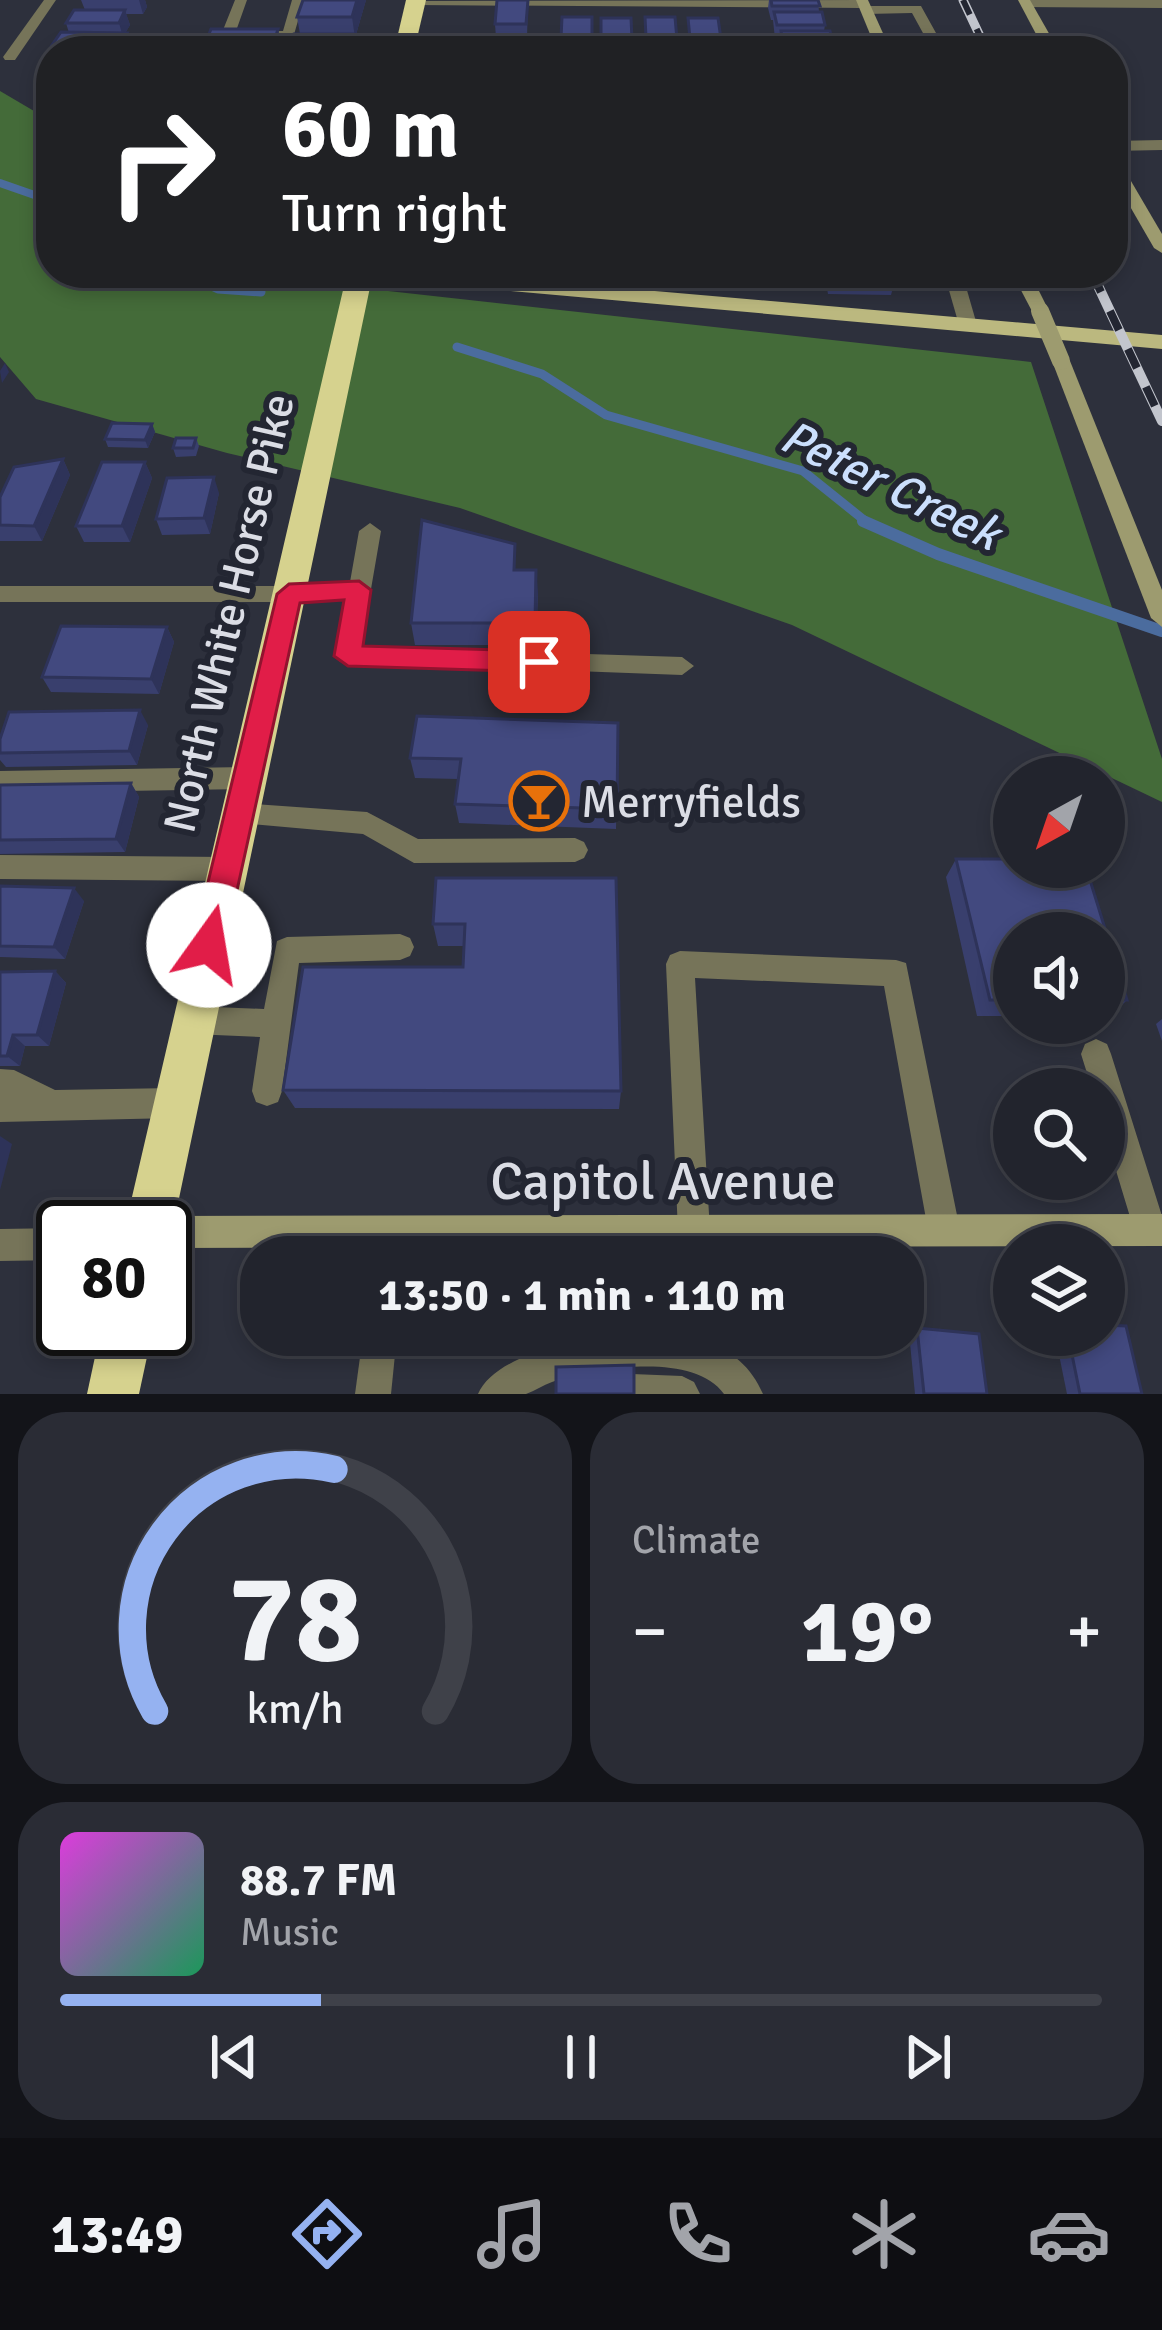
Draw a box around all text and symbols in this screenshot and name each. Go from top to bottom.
text: 60 m [282,77,459,181]
icon: right [84,84,240,240]
text: Turn right [282,180,507,247]
street label: North White Horse Pike [152,389,307,838]
water label: Peter Creek [771,407,1013,565]
pin [488,611,590,713]
icon: arrive [506,629,572,695]
north arrow [993,756,1125,888]
map controls [993,756,1125,1356]
bar icon: Merryfields [508,770,570,832]
place label: Merryfields [581,775,801,830]
position arrow [146,882,272,1008]
button: sound [993,912,1125,1044]
button: search [993,1068,1125,1200]
street label: Capitol Avenue [490,1148,836,1215]
speed limit sign: 80 [36,1200,192,1356]
button: layers [993,1224,1125,1356]
text: 13:50 · 1 min · 110 m [378,1268,786,1323]
text: Climate [632,1516,761,1564]
text: 78 [228,1543,362,1696]
text: 19° [800,1576,934,1687]
text: − [632,1591,668,1672]
text: + [1066,1591,1102,1672]
text: km/h [246,1683,344,1736]
text: 88.7 FM [240,1853,397,1908]
text: Music [240,1908,339,1956]
icon: previous [201,2024,267,2090]
icon: pause [548,2024,614,2090]
icon: next [895,2024,961,2090]
icon: directions [285,2192,369,2276]
icon: music [470,2192,554,2276]
icon: phone [656,2192,740,2276]
icon: climate [842,2192,926,2276]
icon: car [1027,2192,1111,2276]
text: 13:49 [51,2201,183,2268]

